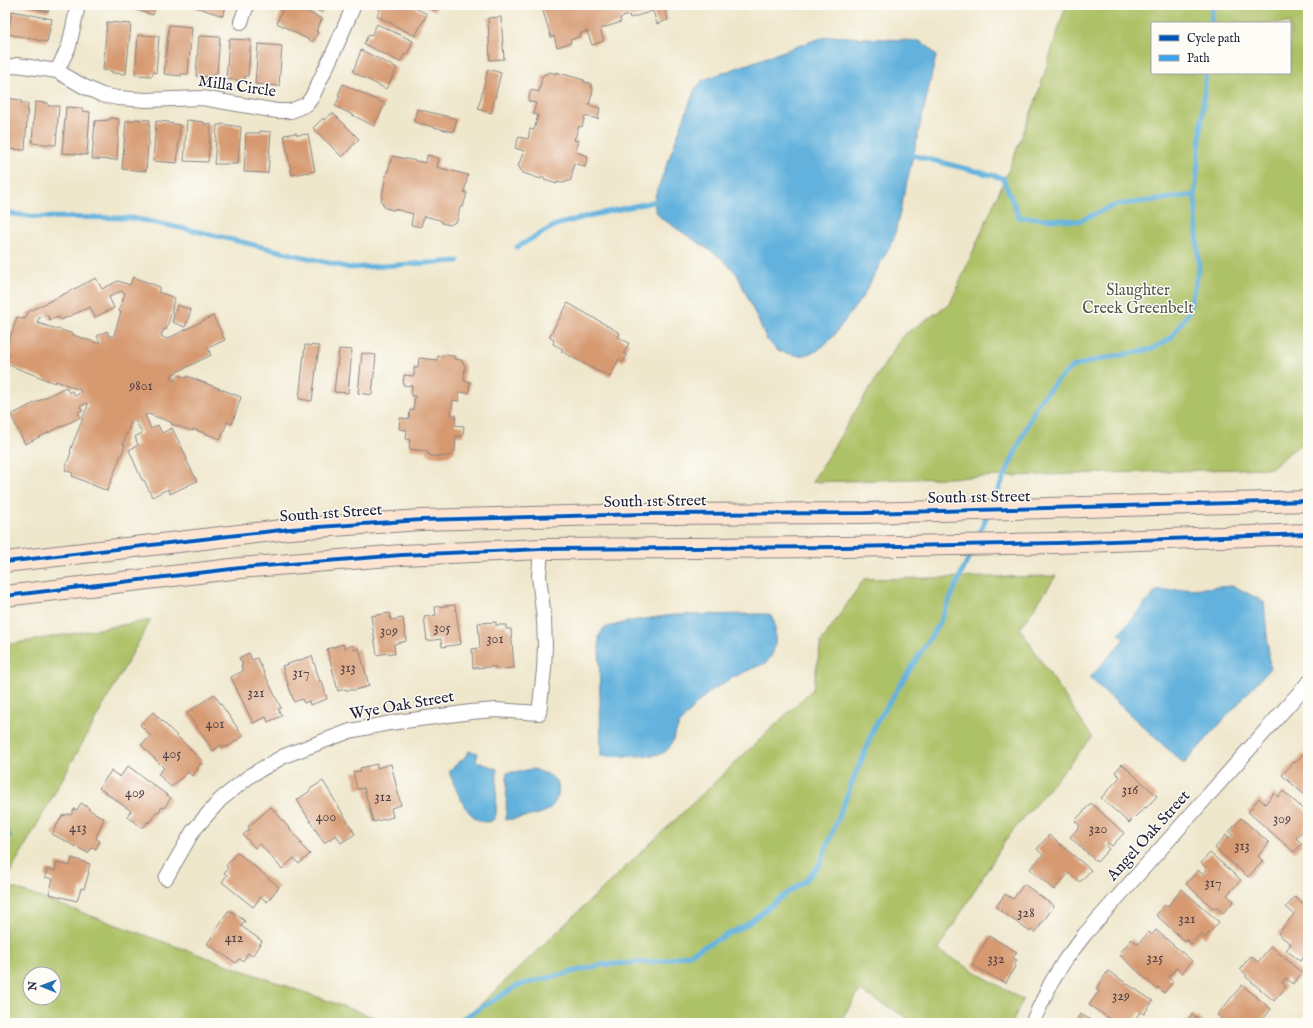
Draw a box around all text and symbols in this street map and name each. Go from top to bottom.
legend [1151,22,1291,74]
text: Cycle path [1187,31,1241,47]
text: Path [1187,51,1210,66]
street label: Milla Circle [197,72,277,102]
park label: Slaughter Creek Greenbelt [1082,281,1194,319]
house number: 9801 [128,377,153,395]
street label: South 1st Street [927,487,1031,509]
street label: South 1st Street [603,491,707,513]
street label: South 1st Street [279,500,384,528]
house number: 305 [433,619,451,637]
house number: 309 [380,622,398,640]
house number: 301 [486,630,504,648]
house number: 313 [340,659,356,677]
house number: 317 [293,664,310,682]
house number: 321 [247,684,265,702]
street label: Wye Oak Street [348,687,456,725]
house number: 401 [206,715,224,733]
house number: 405 [163,745,181,763]
house number: 316 [1122,781,1139,799]
house number: 409 [125,784,145,802]
street label: Angel Oak Street [1102,786,1195,886]
house number: 312 [374,788,392,806]
house number: 400 [316,808,336,826]
house number: 309 [1273,810,1291,828]
house number: 413 [69,819,87,837]
house number: 320 [1089,820,1107,838]
house number: 313 [1234,837,1250,855]
house number: 317 [1205,874,1222,892]
house number: 328 [1017,904,1035,922]
house number: 321 [1178,910,1196,928]
house number: 412 [225,929,244,947]
house number: 325 [1147,949,1163,967]
house number: 332 [987,950,1005,968]
north arrow [22,966,62,1006]
text: N [26,980,40,992]
house number: 329 [1112,987,1130,1005]

